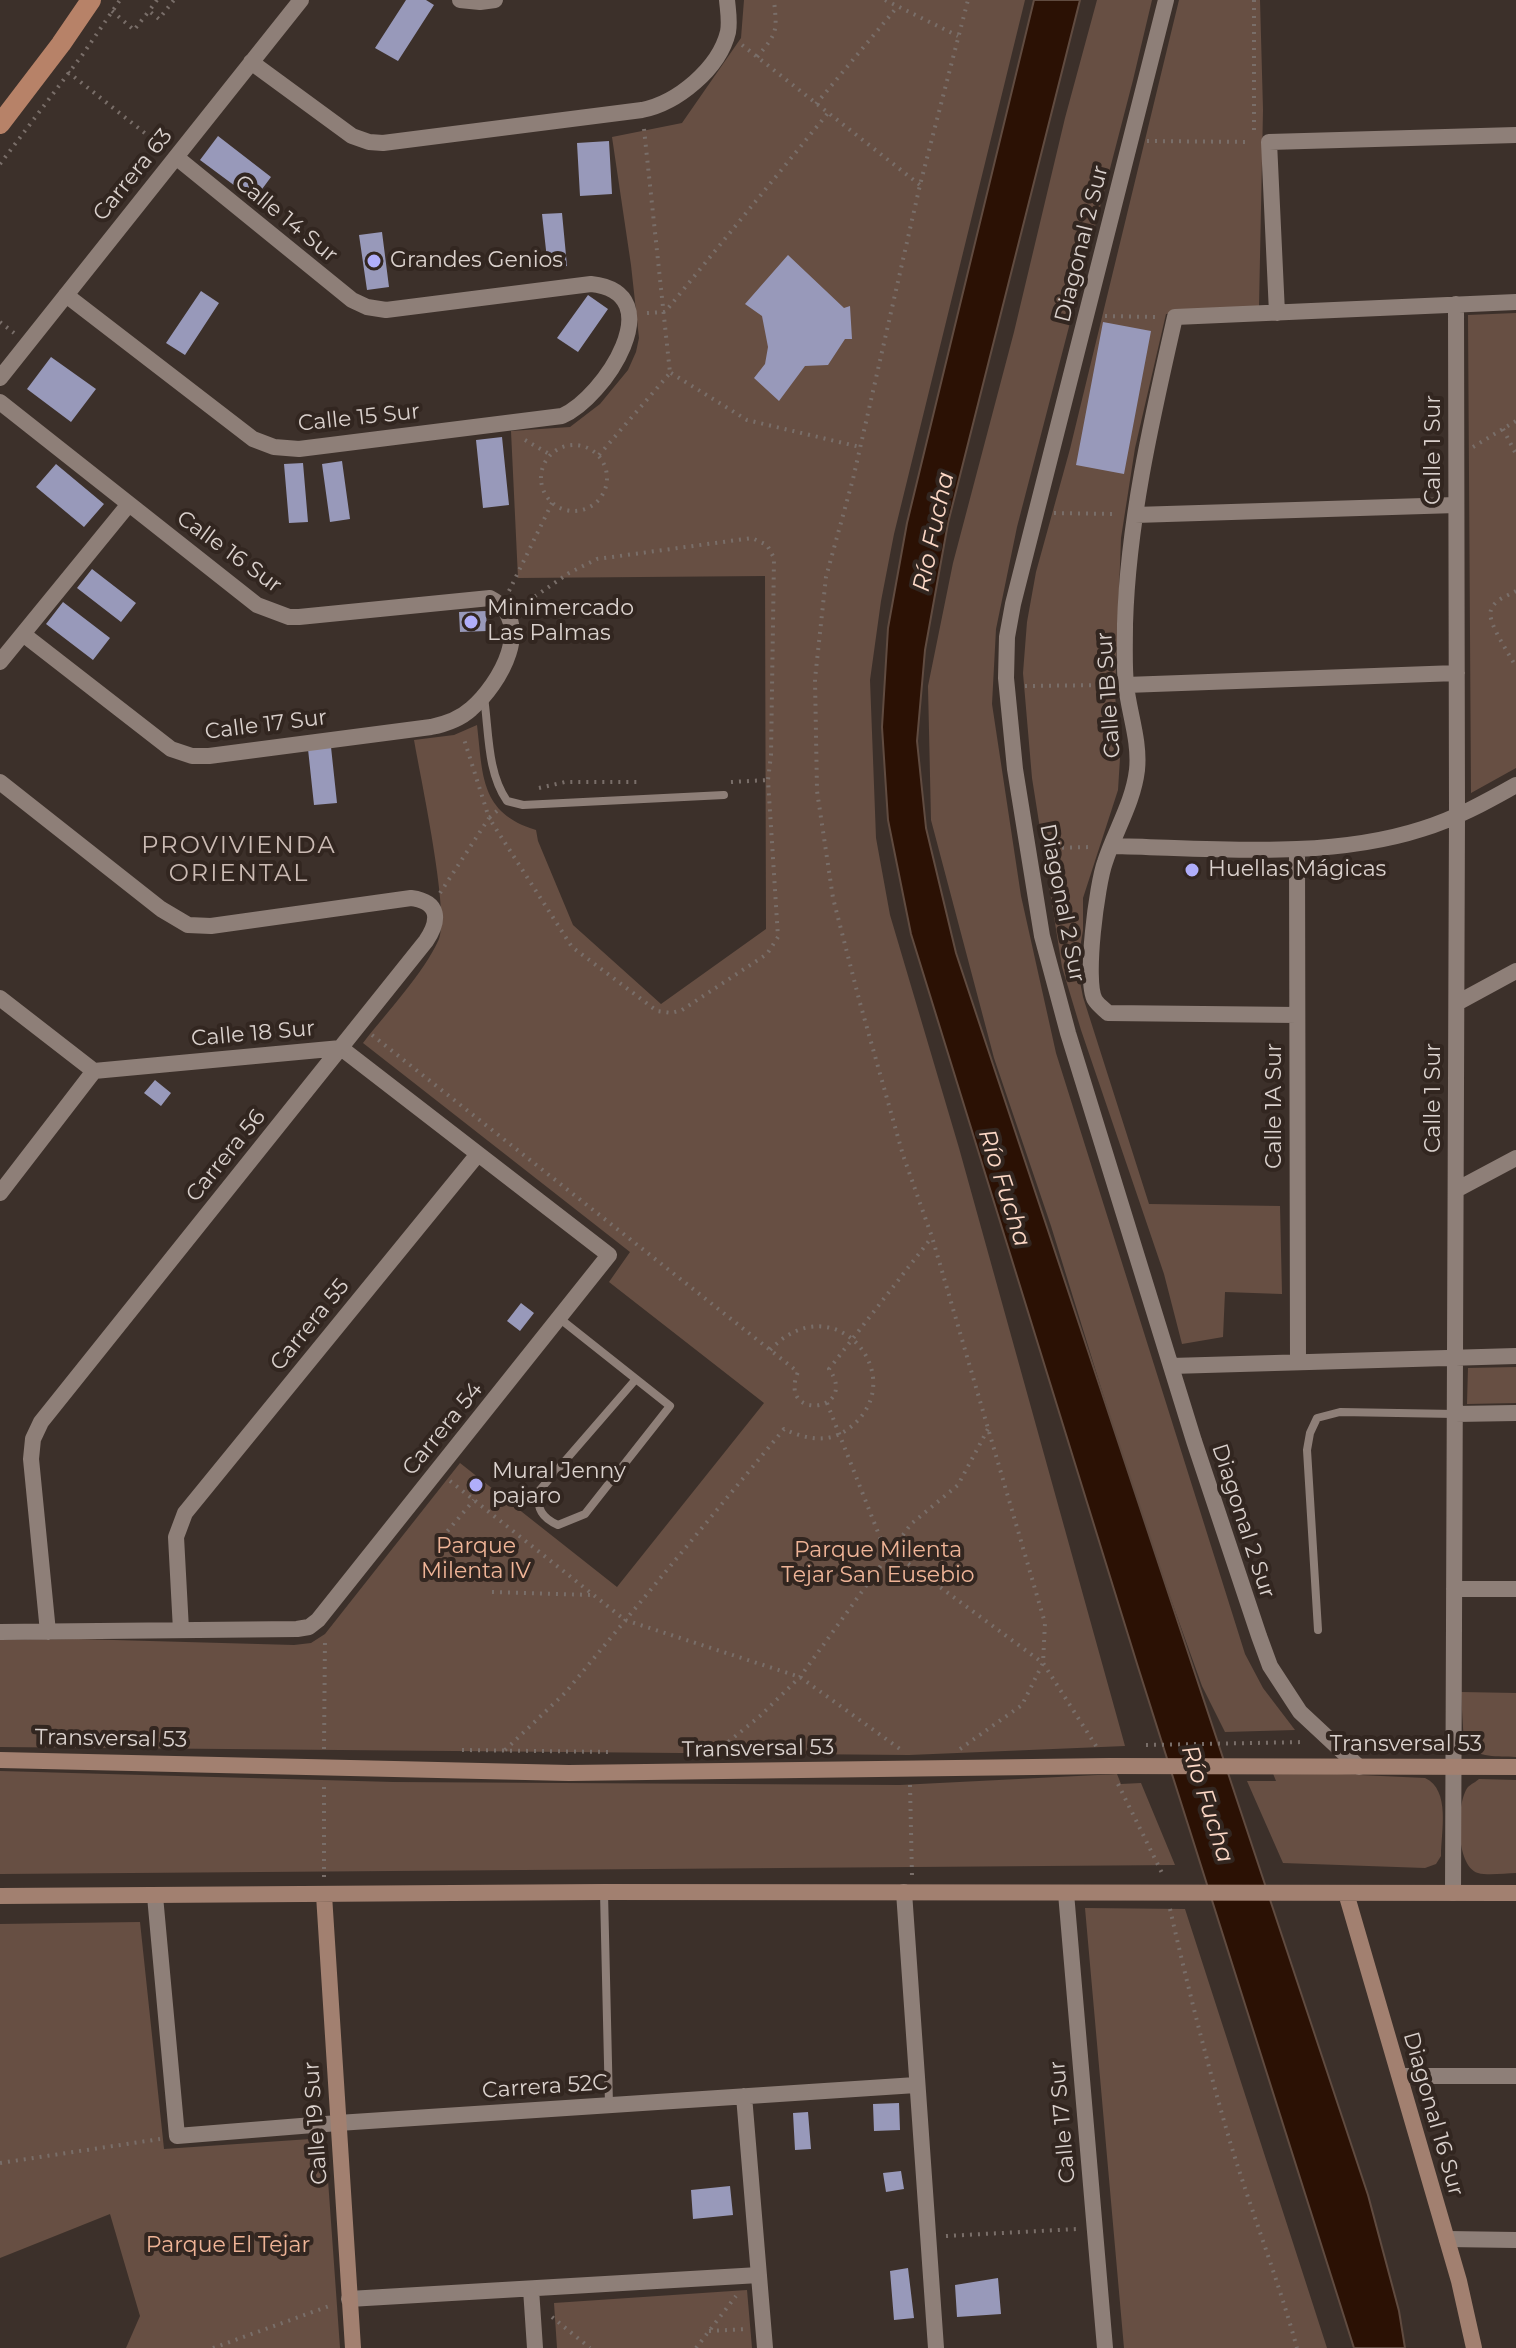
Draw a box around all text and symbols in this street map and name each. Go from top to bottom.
street label: Carrera 63 [88,123,178,227]
street label: Diagonal 2 Sur [1050,163,1114,325]
street label: Calle 14 Sur [229,170,343,268]
place label: Grandes Genios [390,248,563,274]
marker: Grandes Genios [365,252,383,270]
street label: Calle 1 Sur [1421,395,1447,505]
street label: Calle 15 Sur [297,398,421,438]
water label: Río Fucha [907,469,961,595]
street label: Calle 16 Sur [171,505,287,599]
place label: Minimercado Las Palmas [487,596,634,648]
marker: Minimercado Las Palmas [462,613,480,631]
street label: Calle 1B Sur [1091,631,1127,759]
street label: Calle 17 Sur [203,704,329,746]
street label: Diagonal 2 Sur [1034,822,1090,984]
district label: PROVIVIENDA ORIENTAL [141,832,337,888]
place label: Huellas Mágicas [1208,857,1386,883]
marker: Huellas Mágicas [1183,861,1201,879]
street label: Calle 18 Sur [190,1015,316,1053]
street label: Calle 1A Sur [1262,1043,1288,1169]
street label: Calle 1 Sur [1421,1043,1447,1153]
street label: Carrera 56 [181,1104,271,1208]
water label: Río Fucha [971,1126,1037,1250]
street label: Carrera 55 [265,1274,355,1376]
street label: Carrera 54 [397,1377,489,1481]
street label: Diagonal 2 Sur [1206,1440,1280,1602]
place label: Mural Jenny pajaro [492,1459,626,1510]
marker: Mural Jenny pajaro [467,1476,485,1494]
park label: Parque Milenta IV [421,1534,531,1586]
park label: Parque Milenta Tejar San Eusebio [781,1538,975,1590]
street label: Transversal 53 [35,1724,187,1754]
street label: Transversal 53 [1330,1732,1482,1758]
street label: Transversal 53 [682,1734,834,1764]
water label: Río Fucha [1174,1742,1240,1866]
street label: Diagonal 16 Sur [1397,2029,1469,2199]
street label: Calle 19 Sur [299,2060,333,2186]
street label: Calle 17 Sur [1044,2060,1082,2184]
street label: Carrera 52C [481,2069,609,2105]
park label: Parque El Tejar [146,2233,310,2259]

